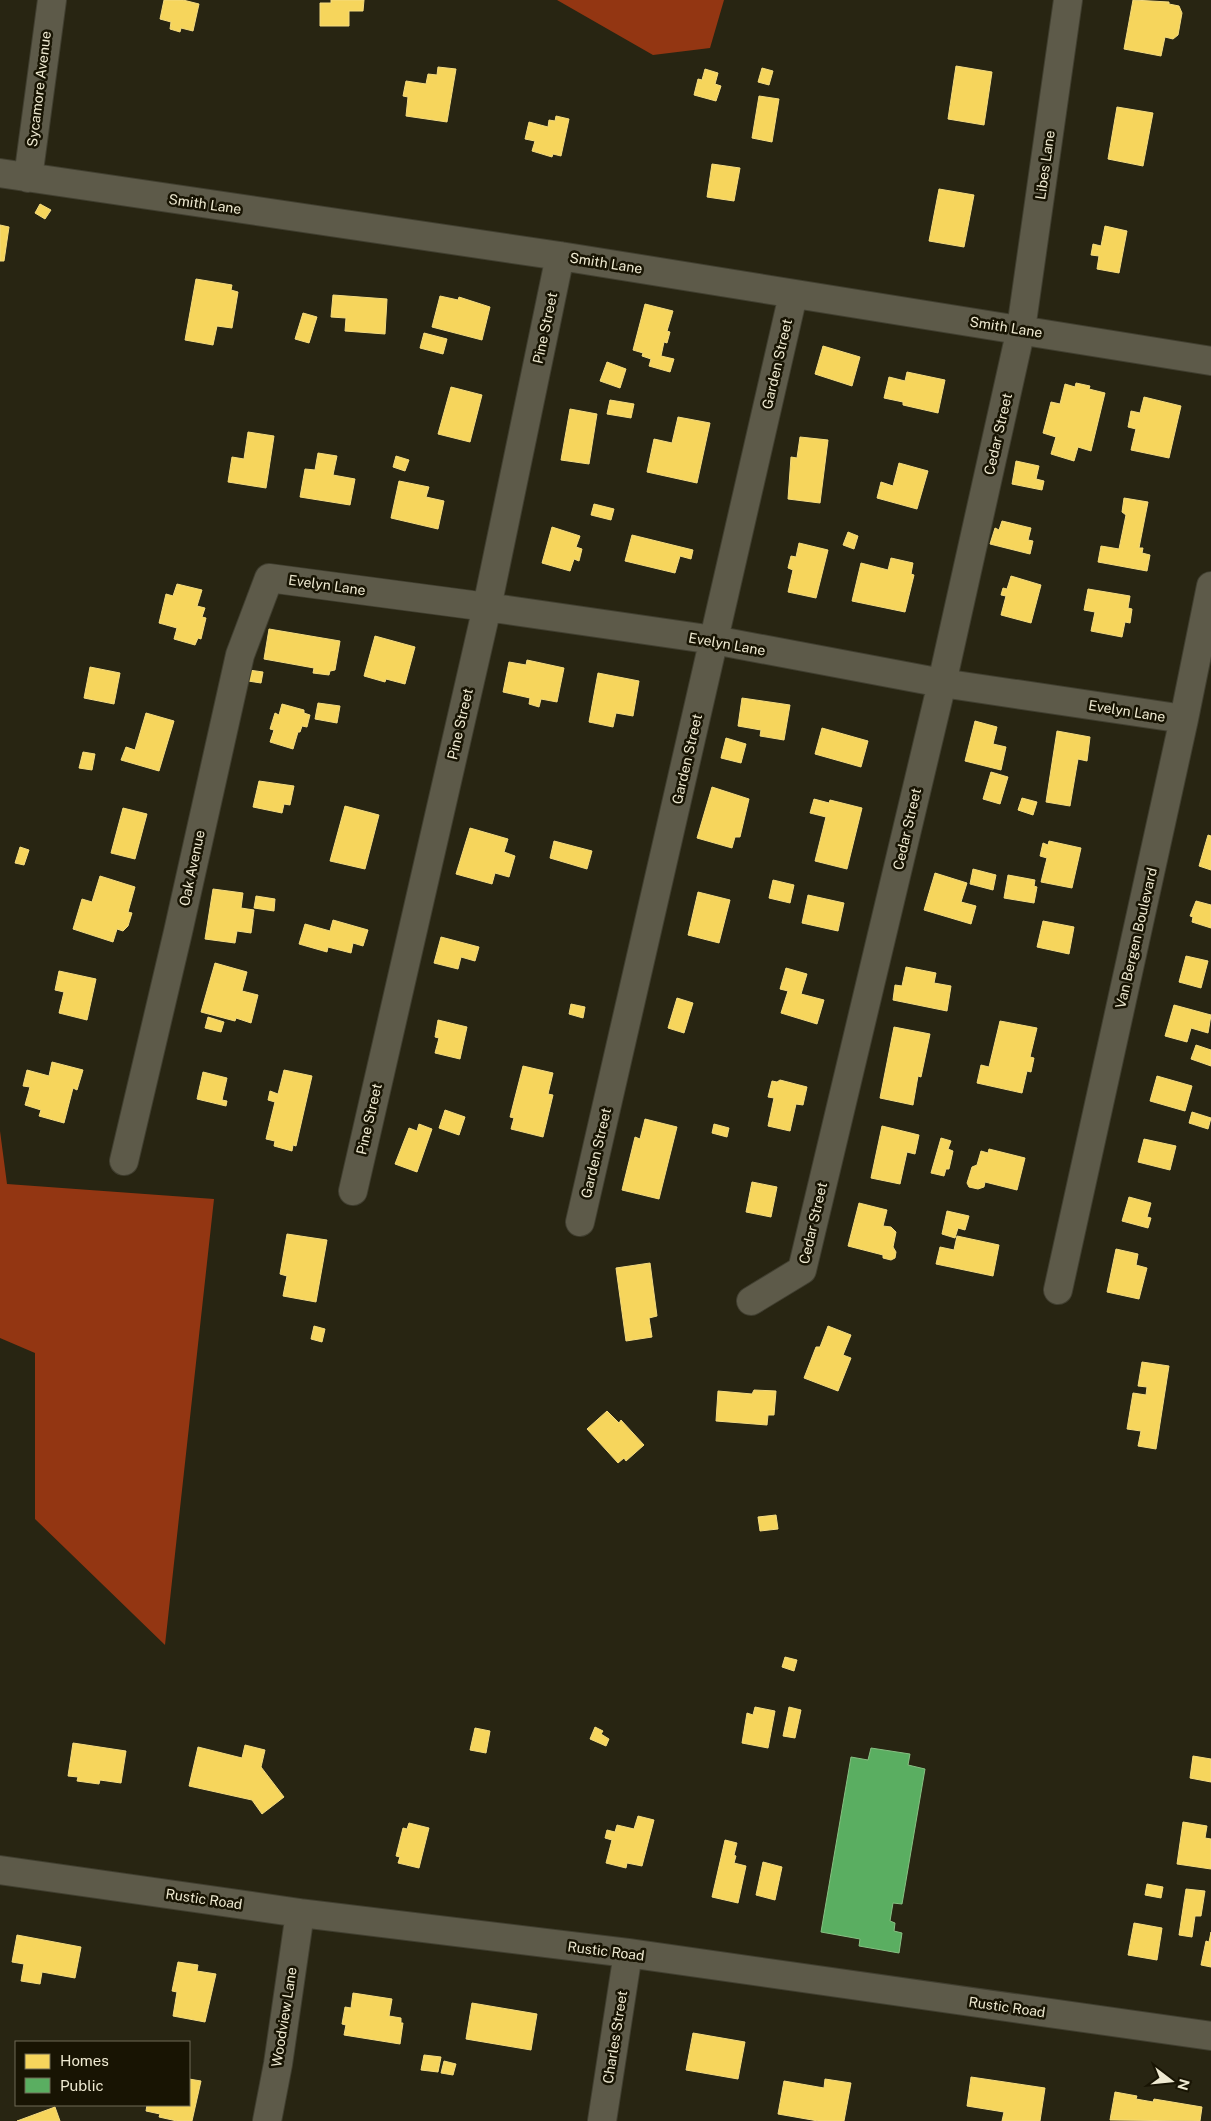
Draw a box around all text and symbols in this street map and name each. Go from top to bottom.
street label: Sycamore Avenue [24,30,54,148]
street label: Libes Lane [1032,129,1058,201]
street label: Smith Lane [168,191,243,217]
street label: Smith Lane [568,249,644,277]
street label: Pine Street [530,291,560,365]
street label: Smith Lane [968,313,1044,341]
street label: Garden Street [759,317,795,411]
street label: Cedar Street [981,392,1015,476]
street label: Evelyn Lane [287,572,367,598]
street label: Evelyn Lane [687,629,767,659]
street label: Pine Street [444,687,476,761]
street label: Evelyn Lane [1087,697,1167,725]
street label: Garden Street [669,712,705,806]
street label: Cedar Street [890,787,924,871]
street label: Oak Avenue [176,829,208,907]
street label: Van Bergen Boulevard [1112,866,1160,1010]
street label: Pine Street [353,1082,385,1156]
street label: Garden Street [578,1106,614,1200]
street label: Cedar Street [796,1181,830,1265]
street label: Rustic Road [165,1886,243,1912]
street label: Rustic Road [567,1938,645,1964]
street label: Woodview Lane [268,1966,300,2068]
street label: Charles Street [600,1989,630,2085]
street label: Rustic Road [968,1994,1046,2020]
legend [15,2041,190,2106]
text: Homes [60,2052,109,2069]
north arrow [1146,2056,1196,2106]
text: Public [60,2077,104,2094]
text: N [1174,2077,1193,2092]

